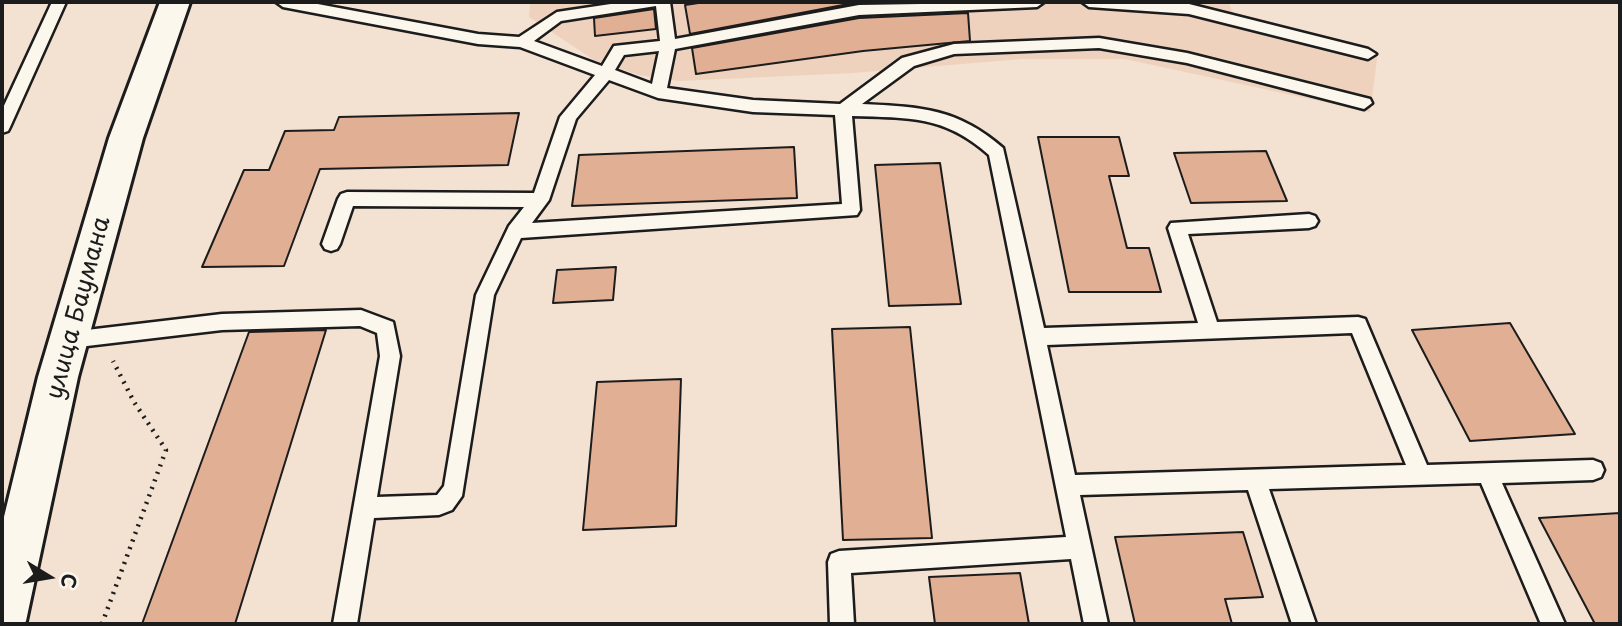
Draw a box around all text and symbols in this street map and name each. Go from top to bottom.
street label: улица Баумана [41,214,117,402]
north arrow [14,542,84,612]
text: С [55,571,85,591]

